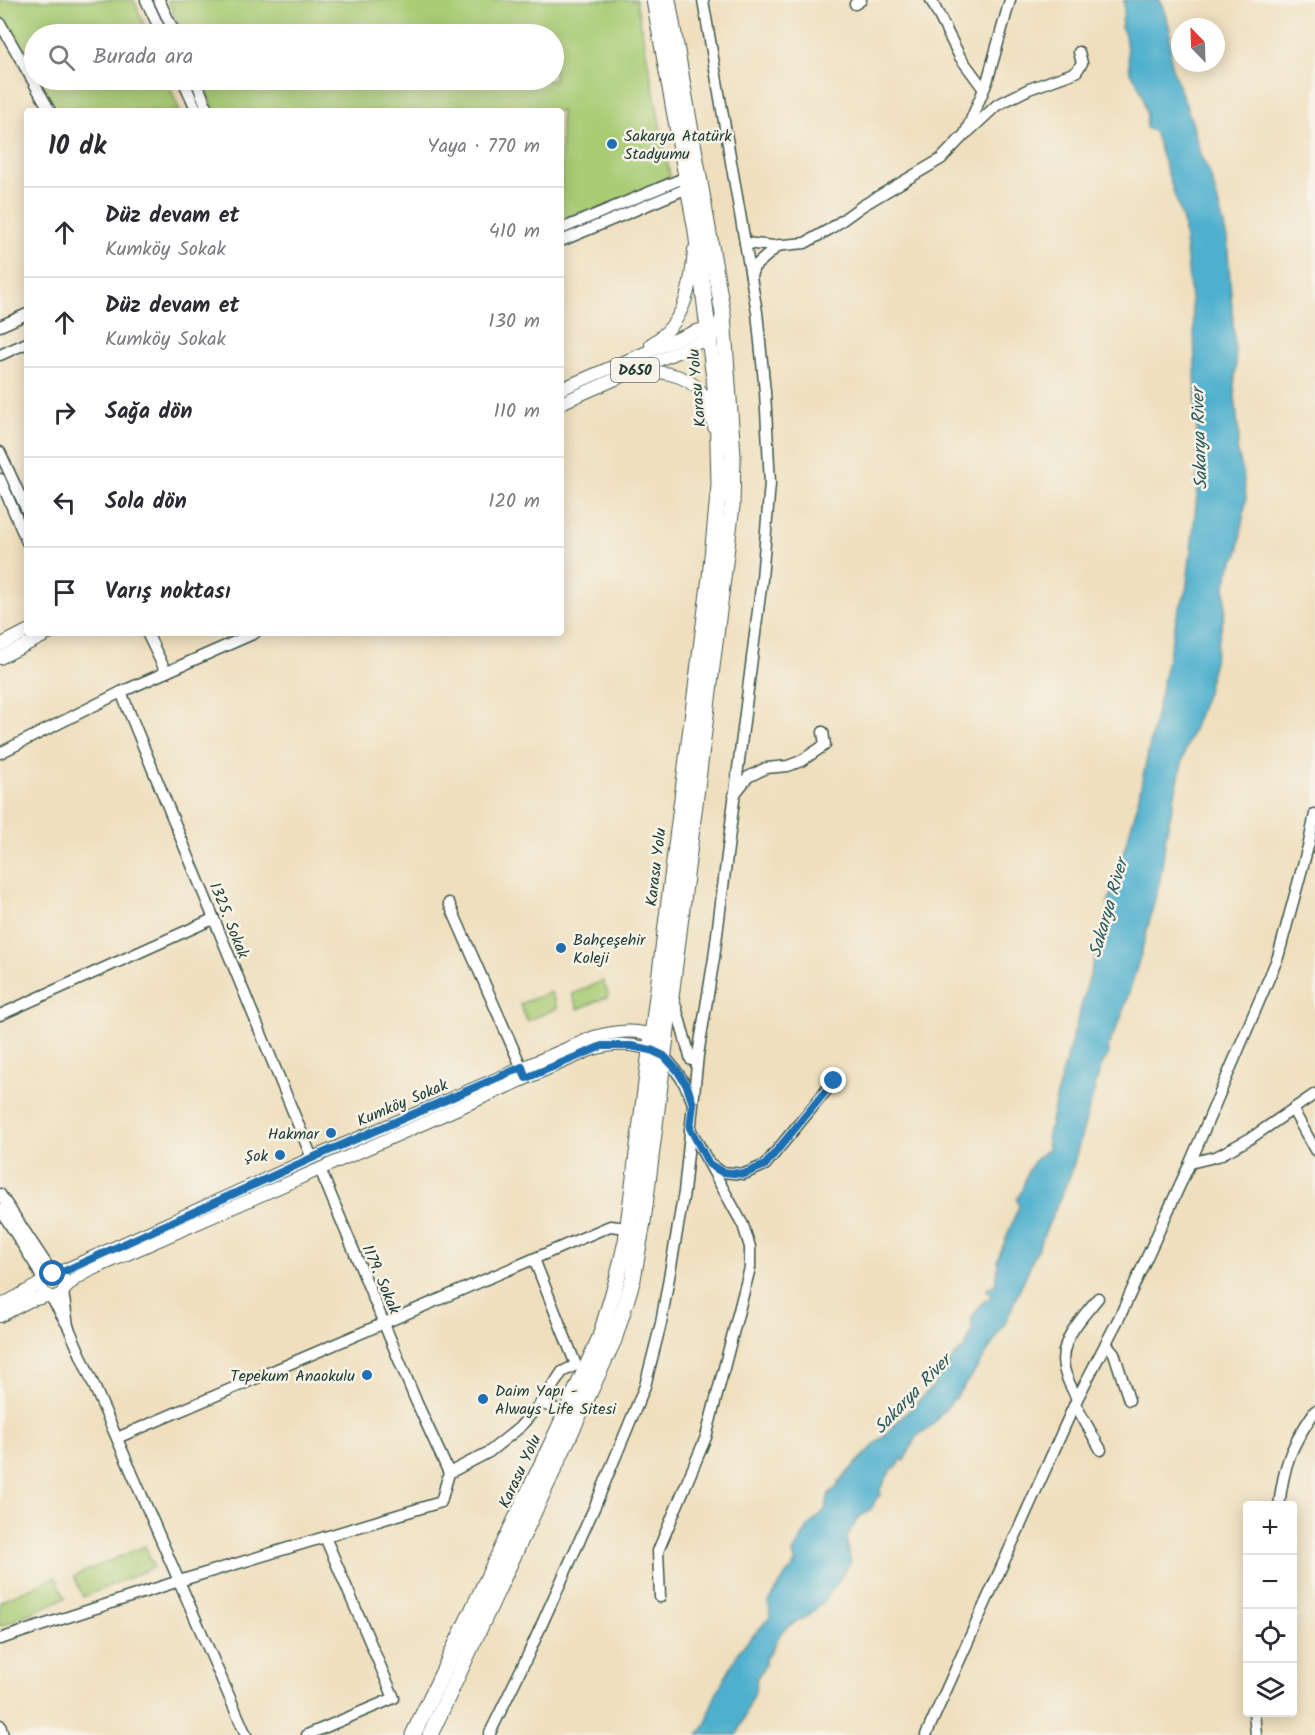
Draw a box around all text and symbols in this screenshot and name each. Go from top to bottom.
north arrow [1171,18,1225,72]
search box [24,24,564,90]
text: Burada ara [93,40,193,75]
icon: search [45,41,78,74]
place label: Sakarya Atatürk Stadyumu [624,124,732,167]
text: 10 dk [48,126,106,168]
text: Yaya · 770 m [427,131,540,163]
marker: Sakarya Atatürk Stadyumu [605,137,619,151]
text: Düz devam et [105,199,239,234]
icon: ahead [48,216,81,249]
text: 410 m [489,216,540,248]
text: Kumköy Sokak [105,234,226,266]
text: Düz devam et [105,289,239,324]
icon: ahead [48,306,81,339]
text: 130 m [488,306,540,338]
text: Kumköy Sokak [105,324,226,356]
street label: Karasu Yolu [682,347,713,428]
road number: D650 [611,358,659,382]
water label: Sakarya River [1184,384,1217,490]
text: Sağa dön [105,395,192,430]
icon: right [48,396,81,429]
text: 110 m [494,396,540,428]
text: Sola dön [105,485,187,520]
icon: left [48,486,81,519]
text: 120 m [488,486,540,518]
text: Varış noktası [105,575,231,610]
icon: arrive [48,576,81,609]
street label: Karasu Yolu [639,826,674,908]
water label: Sakarya River [1082,852,1138,961]
street label: 1325. Sokak [202,879,255,963]
place label: Bahçeşehir Koleji [573,928,647,971]
marker: Bahçeşehir Koleji [554,941,568,955]
route end [820,1067,846,1093]
street label: Kumköy Sokak [353,1073,452,1134]
place label: Hakmar [268,1122,321,1147]
marker: Hakmar [324,1126,338,1140]
place label: Şok [245,1144,268,1169]
marker: Şok [273,1148,287,1162]
street label: 1179. Sokak [355,1241,407,1319]
route start [39,1260,65,1286]
water label: Sakarya River [867,1346,962,1442]
place label: Tepekum Anaokulu [230,1364,355,1389]
marker: Tepekum Anaokulu [360,1368,374,1382]
place label: Daim Yapı - Always Life Sitesi [495,1379,617,1422]
marker: Daim Yapı - Always Life Sitesi [476,1392,490,1406]
street label: Karasu Yolu [492,1430,548,1513]
map controls [1243,1501,1297,1717]
button: + [1243,1501,1297,1555]
button: − [1243,1555,1297,1609]
button: locate [1243,1609,1297,1663]
button: layers [1243,1663,1297,1717]

